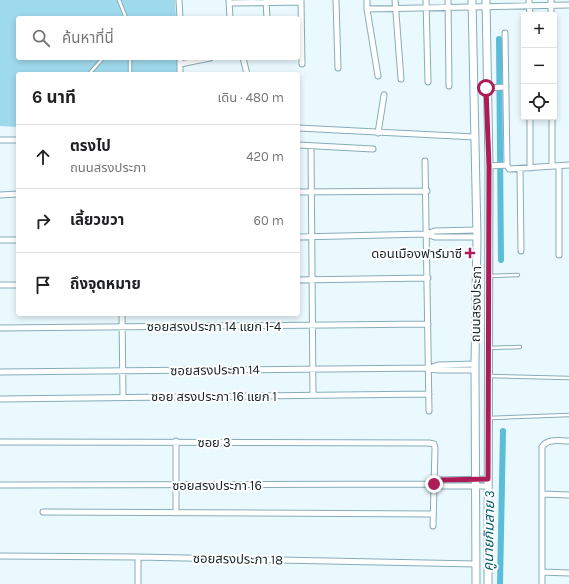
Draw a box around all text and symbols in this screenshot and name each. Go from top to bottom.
map controls [521,12,557,120]
button: + [521,12,557,48]
search box [16,16,300,60]
icon: search [30,27,52,49]
text: ค้นหาที่นี่ [62,29,114,47]
button: − [521,48,557,84]
route start [477,79,495,97]
button: locate [521,84,557,120]
text: 6 นาที [32,87,76,107]
text: เดิน · 480 m [218,90,284,105]
text: ตรงไป [70,137,111,155]
icon: ahead [32,146,54,168]
text: 420 m [246,149,284,164]
text: ถนนสรงประภา [70,160,146,175]
icon: right [32,210,54,232]
text: เลี้ยวขวา [70,211,124,229]
text: 60 m [254,213,284,228]
place label: ดอนเมืองฟาร์มาซี [371,246,462,261]
marker: ดอนเมืองฟาร์มาซี [465,248,475,258]
street label: ถนนสรงประภา [468,266,484,342]
icon: arrive [32,274,54,296]
text: ถึงจุดหมาย [70,275,141,293]
street label: ซอยสรงประภา 14 แยก 1-4 [147,319,281,334]
street label: ซอยสรงประภา 14 [170,362,260,378]
street label: ซอย สรงประภา 16 แยก 1 [151,389,277,404]
street label: ซอย 3 [197,435,231,450]
route end [425,475,443,493]
street label: ซอยสรงประภา 16 [172,478,262,493]
water label: คูนายกิมสาย 3 [480,490,498,571]
street label: ซอยสรงประภา 18 [193,551,283,567]

